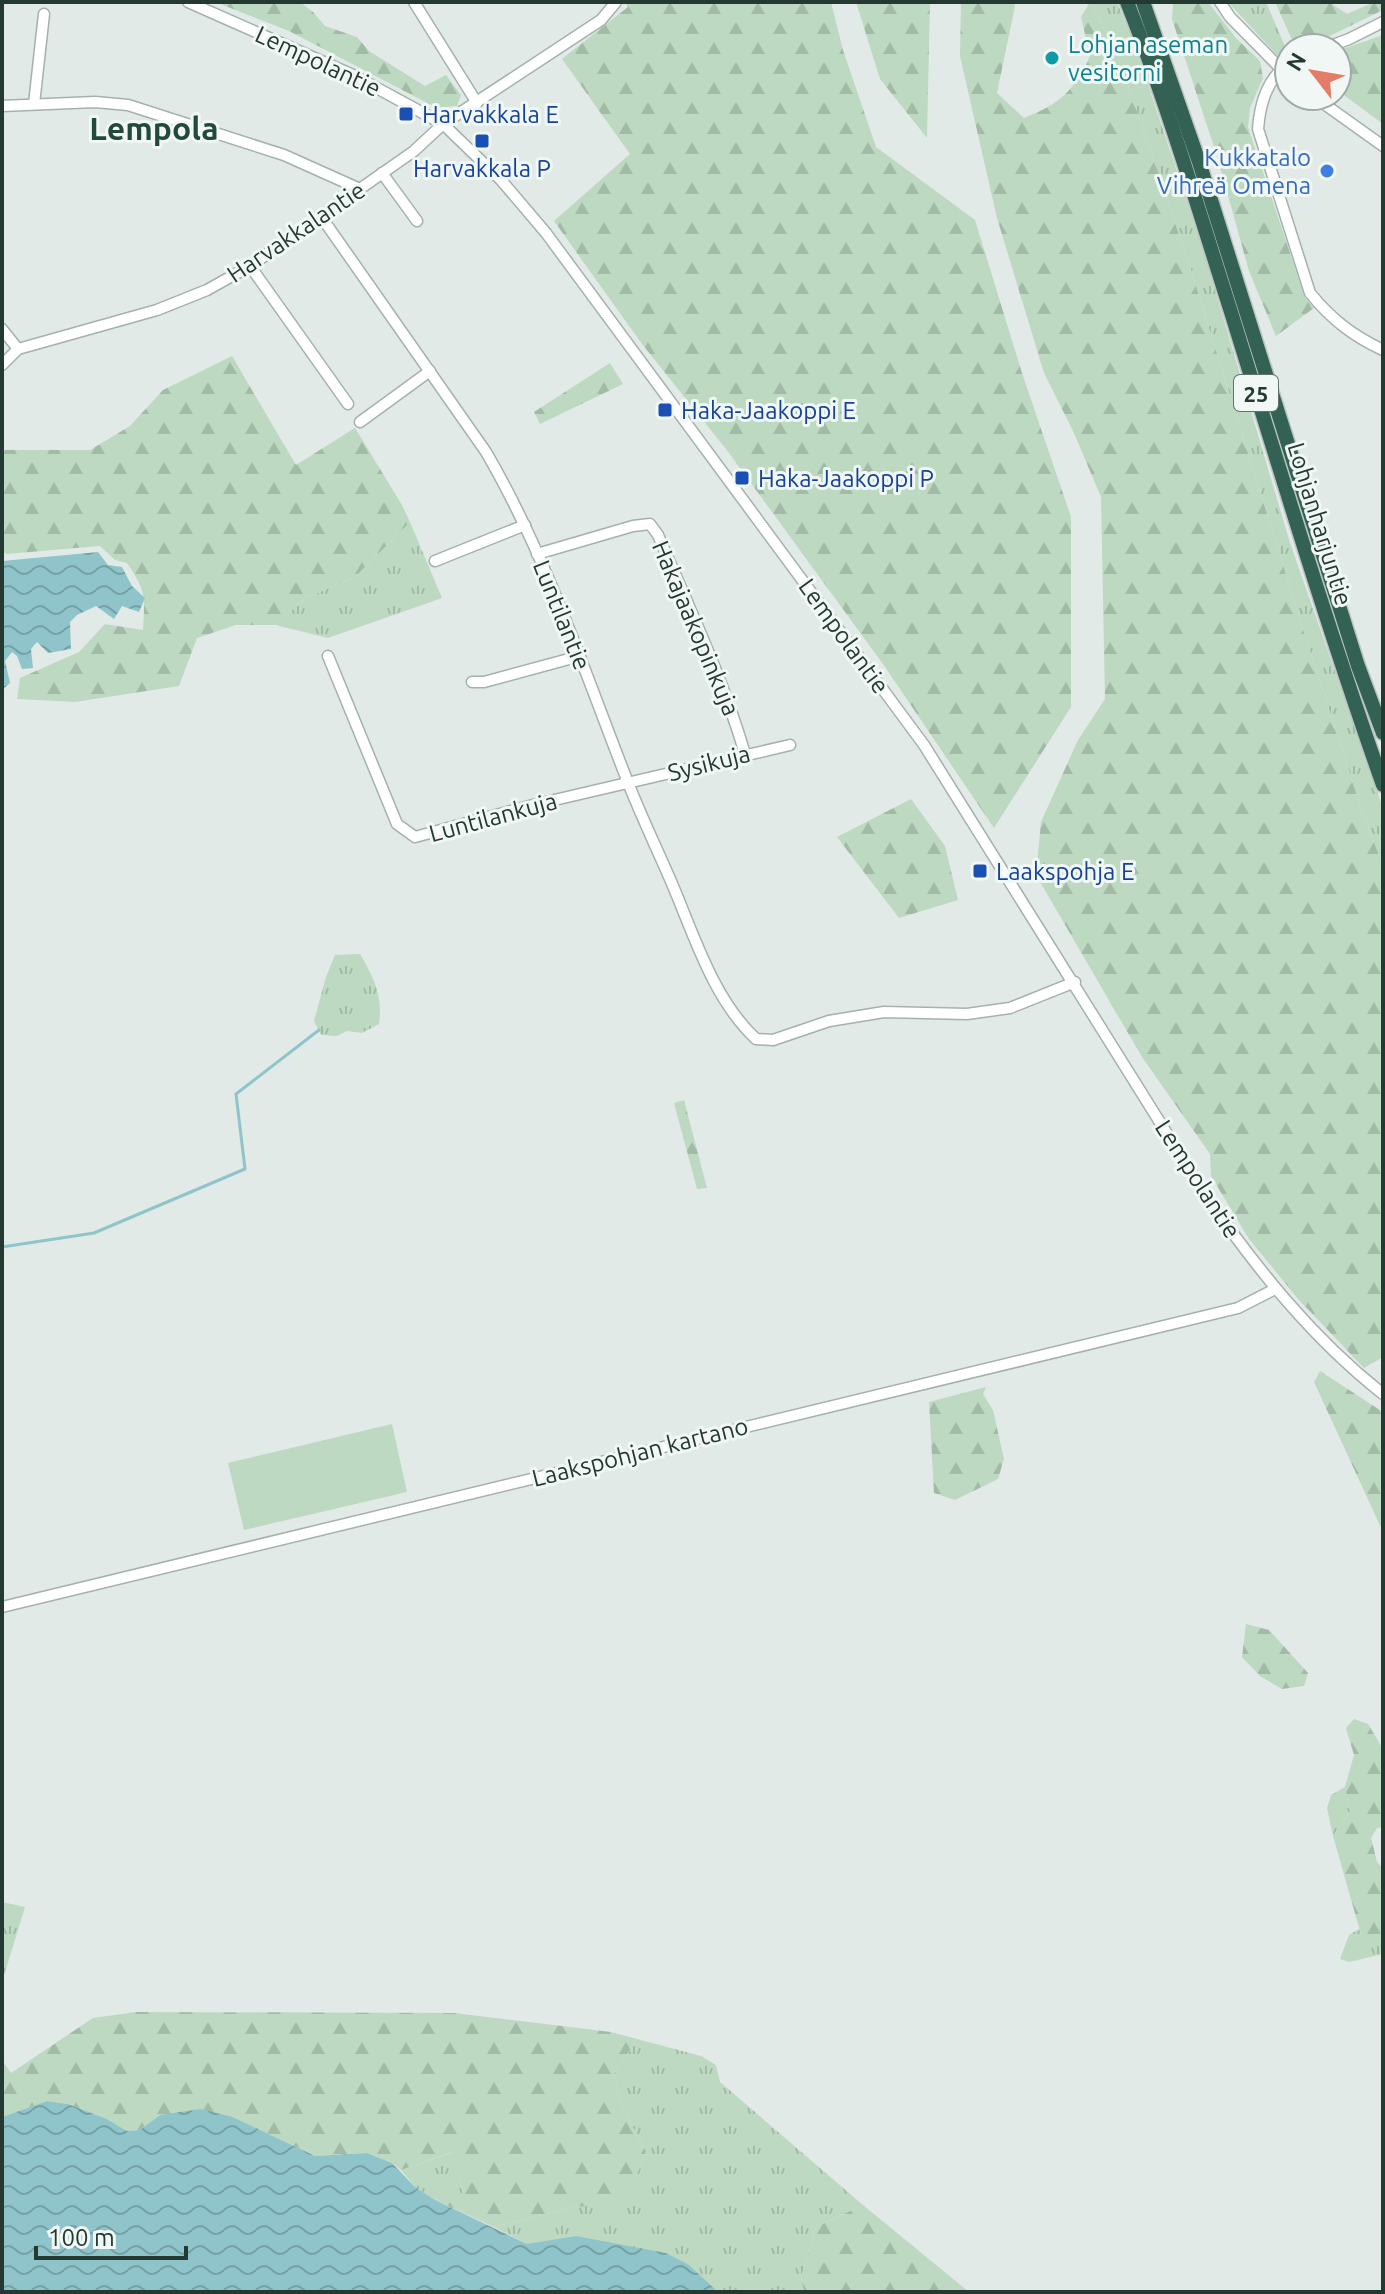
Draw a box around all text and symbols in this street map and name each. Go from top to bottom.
street label: Lempolantie [251,20,385,102]
place label: Lohjan aseman vesitorni [1068,31,1228,86]
north arrow [1273,32,1353,112]
text: N [1280,48,1310,75]
marker: Lohjan aseman vesitorni [1043,49,1061,67]
place label: Harvakkala E [422,101,559,128]
marker: Harvakkala E [397,105,415,123]
district label: Lempola [89,110,219,146]
marker: Harvakkala P [473,132,491,150]
place label: Kukkatalo Vihreä Omena [1157,144,1311,199]
place label: Harvakkala P [413,155,551,182]
marker: Kukkatalo Vihreä Omena [1318,162,1336,180]
street label: Harvakkalantie [222,176,370,288]
road number: 25 [1234,375,1278,411]
place label: Haka-Jaakoppi E [681,397,856,424]
marker: Haka-Jaakoppi E [656,401,674,419]
street label: Lohjanharjuntie [1282,439,1358,609]
place label: Haka-Jaakoppi P [758,465,934,492]
marker: Haka-Jaakoppi P [733,469,751,487]
street label: Hakajaakopinkuja [647,537,745,719]
street label: Luntilantie [528,556,596,674]
street label: Lempolantie [793,573,895,699]
street label: Sysikuja [665,740,753,786]
street label: Luntilankuja [426,787,560,847]
place label: Laakspohja E [996,858,1134,885]
marker: Laakspohja E [971,862,989,880]
street label: Lempolantie [1150,1115,1246,1243]
street label: Laakspohjan kartano [529,1412,751,1492]
scale bar [36,2210,186,2260]
text: 100 m [48,2224,115,2251]

